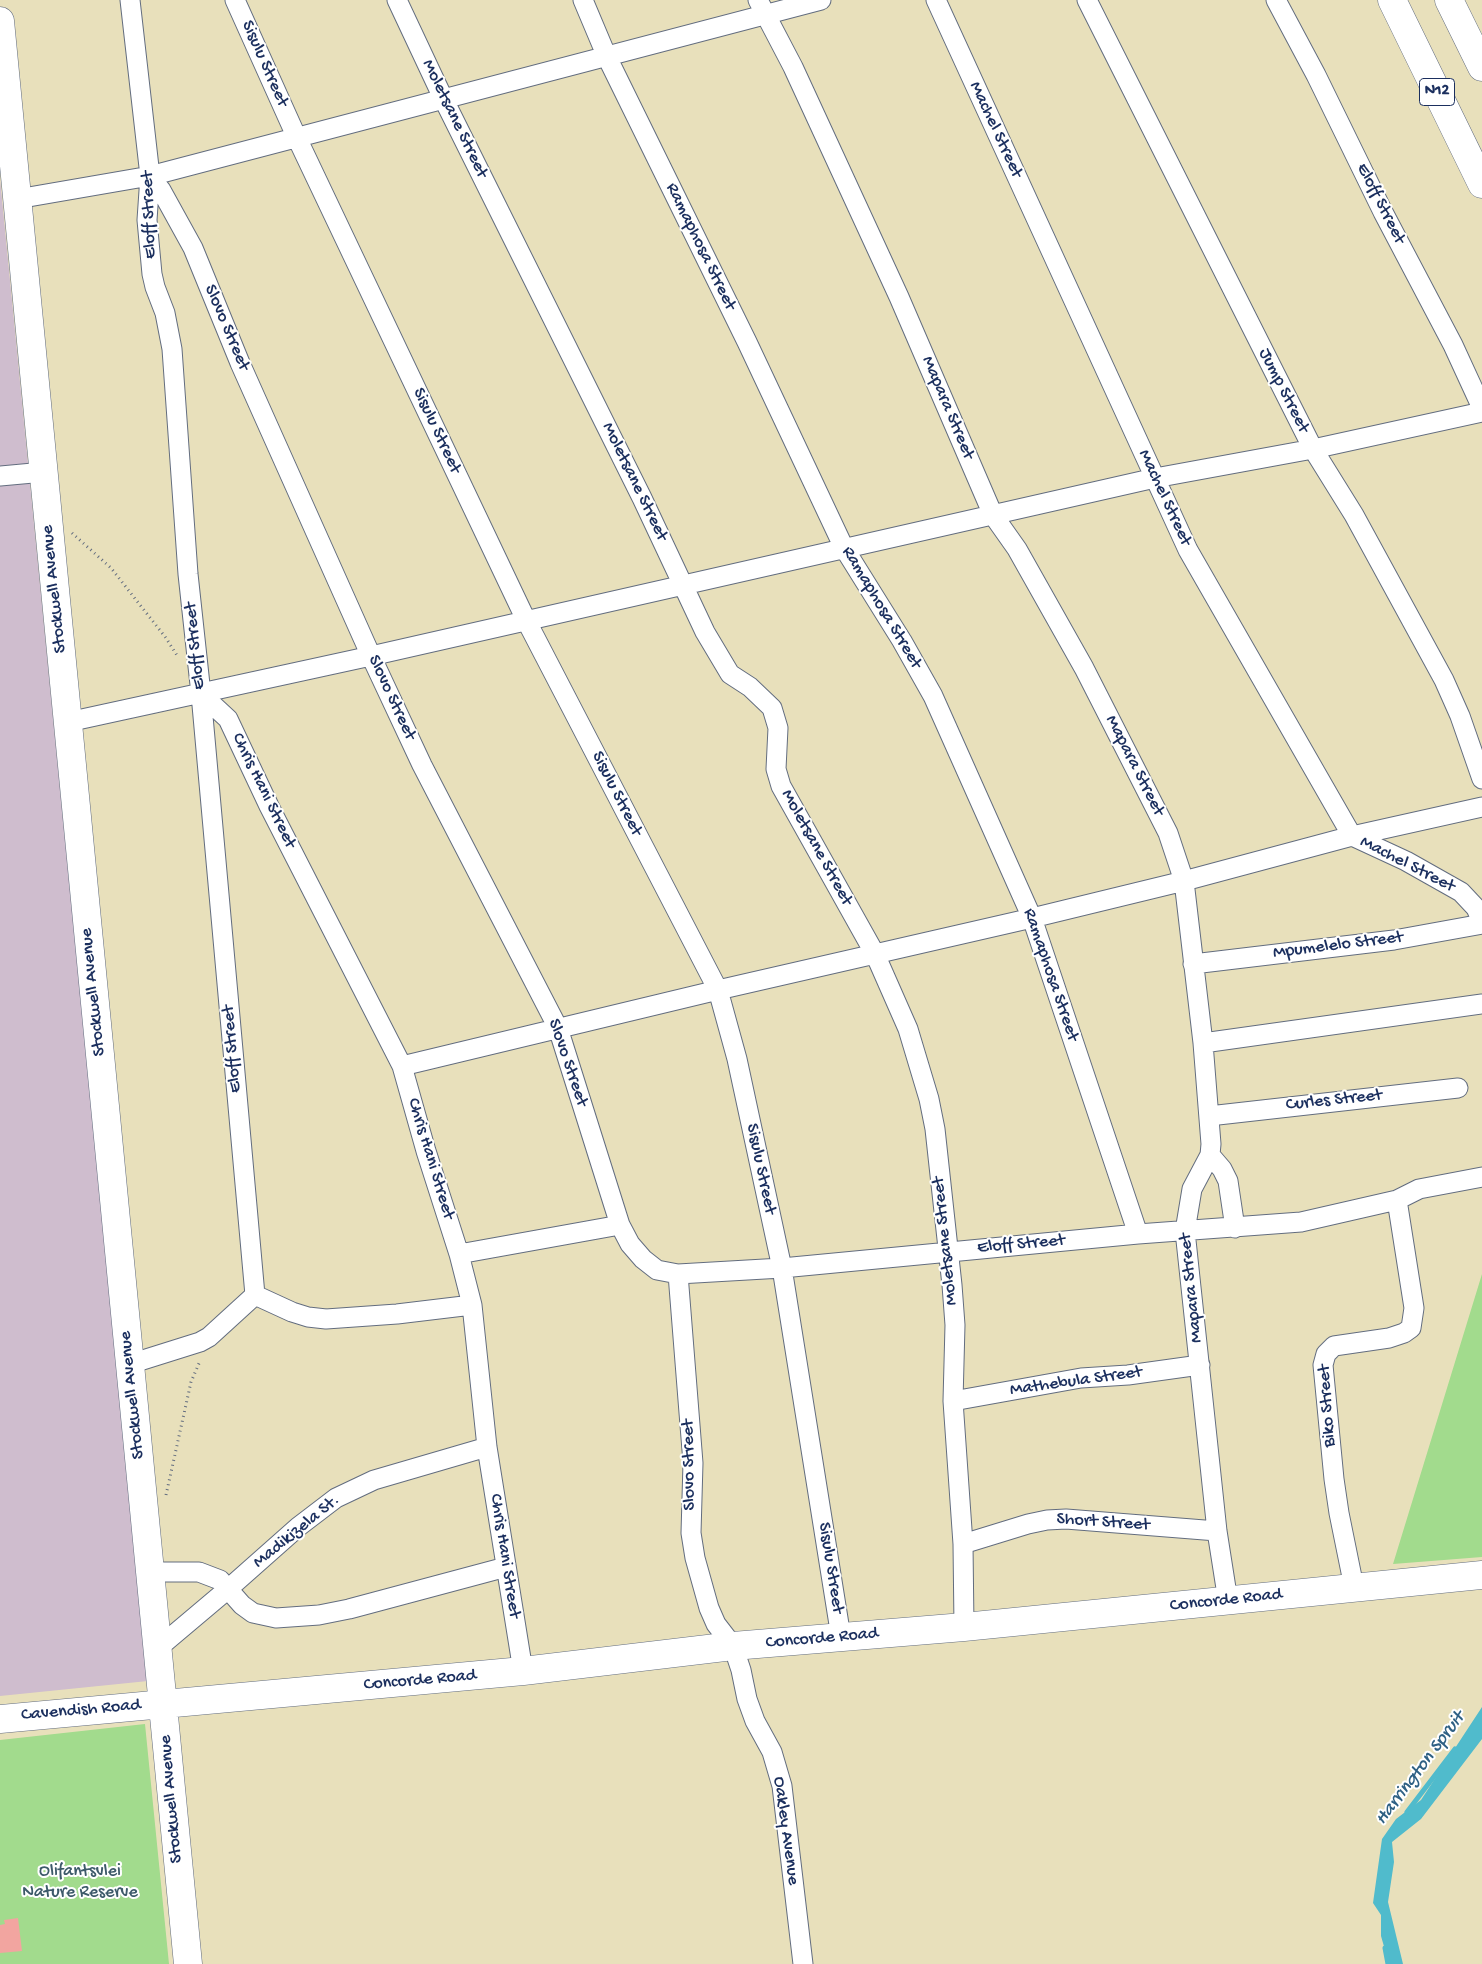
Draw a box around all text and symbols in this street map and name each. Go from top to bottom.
street label: Sisulu Street [235,18,293,110]
street label: Moletsane Street [416,56,492,182]
street label: Machel Street [963,78,1027,182]
road number: N12 [1420,78,1454,105]
street label: Eloff Street [1350,160,1410,248]
street label: Eloff Street [138,171,162,259]
street label: Ramaphosa Street [660,180,740,314]
street label: Slovo Street [198,282,254,374]
street label: Jump Street [1253,345,1313,437]
street label: Mapara Street [916,353,978,463]
street label: Sisulu Street [407,385,465,477]
street label: Moletsane Street [596,419,672,545]
street label: Machel Street [1132,446,1196,550]
street label: Stockwell Avenue [38,524,72,654]
street label: Ramaphosa Street [836,543,926,673]
street label: Eloff Street [181,601,211,691]
street label: Slovo Street [362,652,420,744]
street label: Mapara Street [1099,712,1169,820]
street label: Chris Hani Street [226,730,300,852]
street label: Sisulu Street [585,748,647,840]
street label: Moletsane Street [775,786,857,910]
street label: Machel Street [1356,832,1458,898]
street label: Ramaphosa Street [1017,906,1083,1044]
street label: Stockwell Avenue [77,927,111,1057]
street label: Mpumelelo Street [1272,927,1404,965]
street label: Eloff Street [218,1004,248,1094]
street label: Slovo Street [542,1016,592,1110]
street label: Curles Street [1285,1085,1383,1117]
street label: Chris Hani Street [401,1096,459,1222]
street label: Sisulu Street [740,1122,780,1216]
street label: Moletsane Street [929,1176,963,1306]
street label: Eloff Street [976,1230,1066,1260]
street label: Mapara Street [1176,1232,1208,1344]
street label: Stockwell Avenue [116,1330,150,1460]
street label: Mathebula Street [1009,1362,1143,1402]
street label: Biko Street [1314,1364,1342,1448]
street label: Slovo Street [678,1419,702,1511]
street label: Madikizela St. [249,1490,345,1574]
street label: Chris Hani Street [484,1492,524,1620]
street label: Short Street [1056,1509,1150,1537]
street label: Sisulu Street [812,1521,848,1615]
street label: Concorde Road [1169,1584,1283,1618]
street label: Concorde Road [765,1623,879,1655]
street label: Concorde Road [363,1665,477,1697]
street label: Cavendish Road [20,1695,142,1727]
water label: Harrington Spruit [1371,1708,1471,1830]
street label: Stockwell Avenue [156,1734,188,1864]
street label: Oakley Avenue [767,1775,803,1887]
park label: Olifantsvlei Nature Reserve [22,1861,138,1904]

